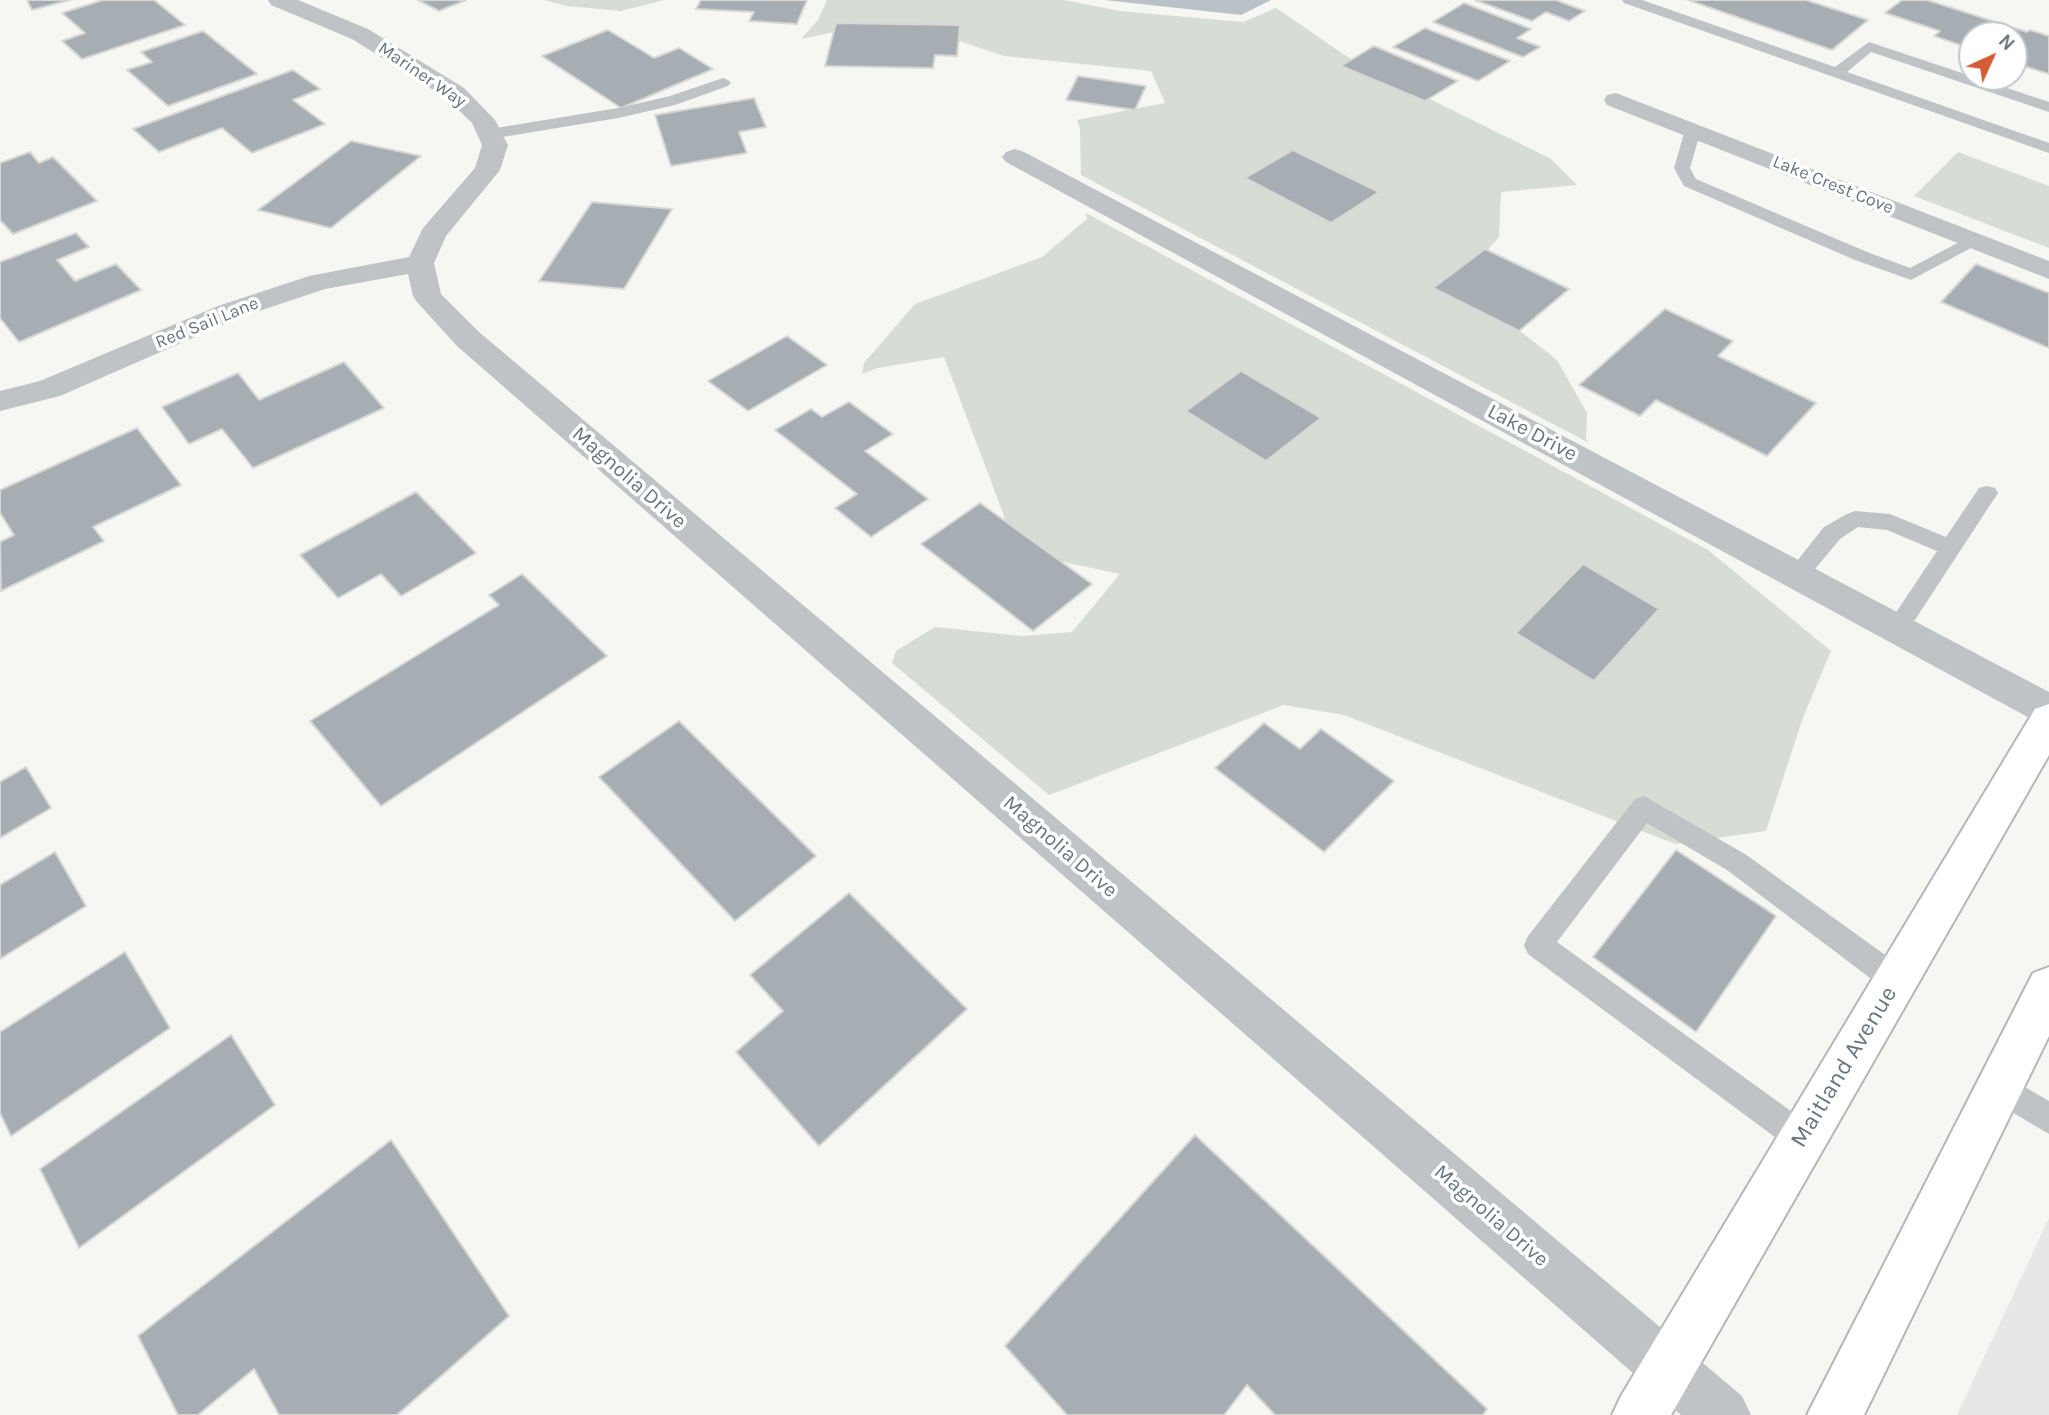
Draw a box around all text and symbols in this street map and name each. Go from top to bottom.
north arrow [1958,21,2028,91]
text: N [1994,30,2019,55]
street label: Mariner Way [374,38,470,112]
street label: Lake Crest Cove [1769,151,1897,219]
street label: Red Sail Lane [152,293,262,353]
street label: Lake Drive [1483,399,1581,467]
street label: Magnolia Drive [567,422,691,534]
street label: Magnolia Drive [998,791,1122,903]
street label: Maitland Avenue [1785,981,1903,1153]
street label: Magnolia Drive [1429,1160,1553,1272]

